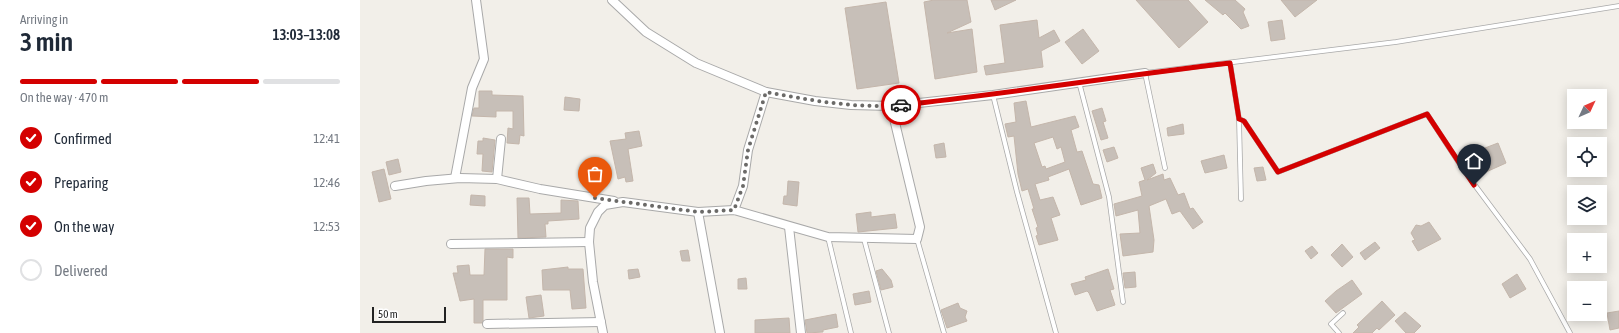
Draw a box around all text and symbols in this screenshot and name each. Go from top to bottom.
text: Arriving in [20,12,68,27]
text: 13:03–13:08 [272,26,340,43]
text: 3 min [20,27,73,57]
courier [881,85,921,125]
north arrow [1567,89,1607,129]
map controls [1567,89,1607,321]
text: On the way · 470 m [20,90,108,105]
icon: car [890,94,912,116]
icon: check [20,127,42,149]
text: Confirmed [54,130,112,147]
text: 12:41 [313,131,340,146]
button: locate [1567,137,1607,177]
pin [1457,144,1491,185]
icon: home [1463,150,1485,172]
pin [578,157,612,198]
icon: bag [584,163,606,185]
icon: check [20,171,42,193]
text: Preparing [54,174,108,191]
text: 12:46 [313,175,340,190]
button: layers [1567,185,1607,225]
icon: check [20,215,42,237]
text: On the way [54,218,115,235]
text: 12:53 [313,219,340,234]
button: + [1567,233,1607,273]
text: Delivered [54,262,108,279]
button: − [1567,281,1607,321]
scale bar [372,305,446,324]
text: 50 m [378,308,398,320]

